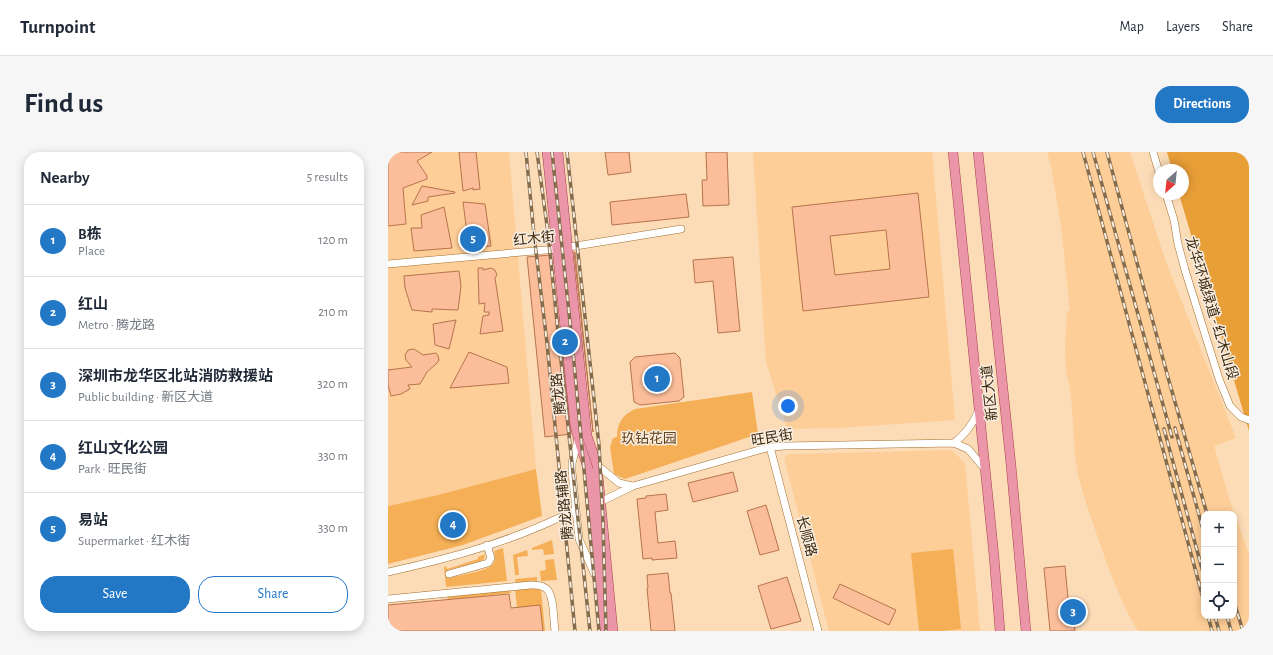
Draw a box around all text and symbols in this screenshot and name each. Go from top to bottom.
text: Turnpoint [20,18,95,37]
text: Map [1119,20,1144,34]
text: Layers [1166,20,1200,34]
text: Share [1222,20,1253,34]
button: Directions [1155,86,1249,123]
text: Find us [24,90,103,118]
north arrow [1153,164,1189,200]
text: Nearby [40,169,90,186]
text: 5 results [307,171,348,184]
pin: 5 [460,224,486,254]
text: B栋 [78,227,102,242]
street label: 红木街 [512,229,556,248]
text: 1 [51,234,55,247]
text: 120 m [318,234,348,247]
street label: 龙华环城绿道 - 红木山段 [1183,234,1241,382]
text: Place [78,245,105,258]
text: 红山 [78,297,108,312]
text: 2 [50,306,56,319]
text: 210 m [318,306,348,319]
text: Metro · 腾龙路 [78,319,155,332]
pin: 2 [552,327,578,357]
pin: 1 [644,364,670,394]
street label: 新区大道 [979,364,1000,422]
text: 深圳市龙华区北站消防救援站 [78,369,273,384]
street label: 腾龙路 [548,372,568,416]
text: 3 [50,378,56,391]
text: 320 m [317,378,348,391]
text: Public building · 新区大道 [78,391,213,404]
your location [778,396,798,416]
street label: 旺民街 [750,427,794,448]
park label: 玖钻花园 [621,431,677,446]
text: 红山文化公园 [78,441,168,456]
text: 4 [50,450,56,463]
text: 330 m [318,450,348,463]
text: Park · 旺民街 [78,463,147,476]
street label: 腾龙路辅路 [552,469,576,541]
pin: 4 [440,510,466,540]
map controls [1201,511,1237,619]
button: + [1201,511,1237,547]
text: 易站 [78,513,108,528]
street label: 长顺路 [794,514,819,558]
text: 5 [50,522,56,535]
text: 330 m [318,522,348,535]
text: Supermarket · 红木街 [78,535,190,548]
button: − [1201,547,1237,583]
button: Save [40,576,190,613]
button: Share [198,576,348,613]
button: locate [1201,583,1237,619]
pin: 3 [1060,597,1086,627]

